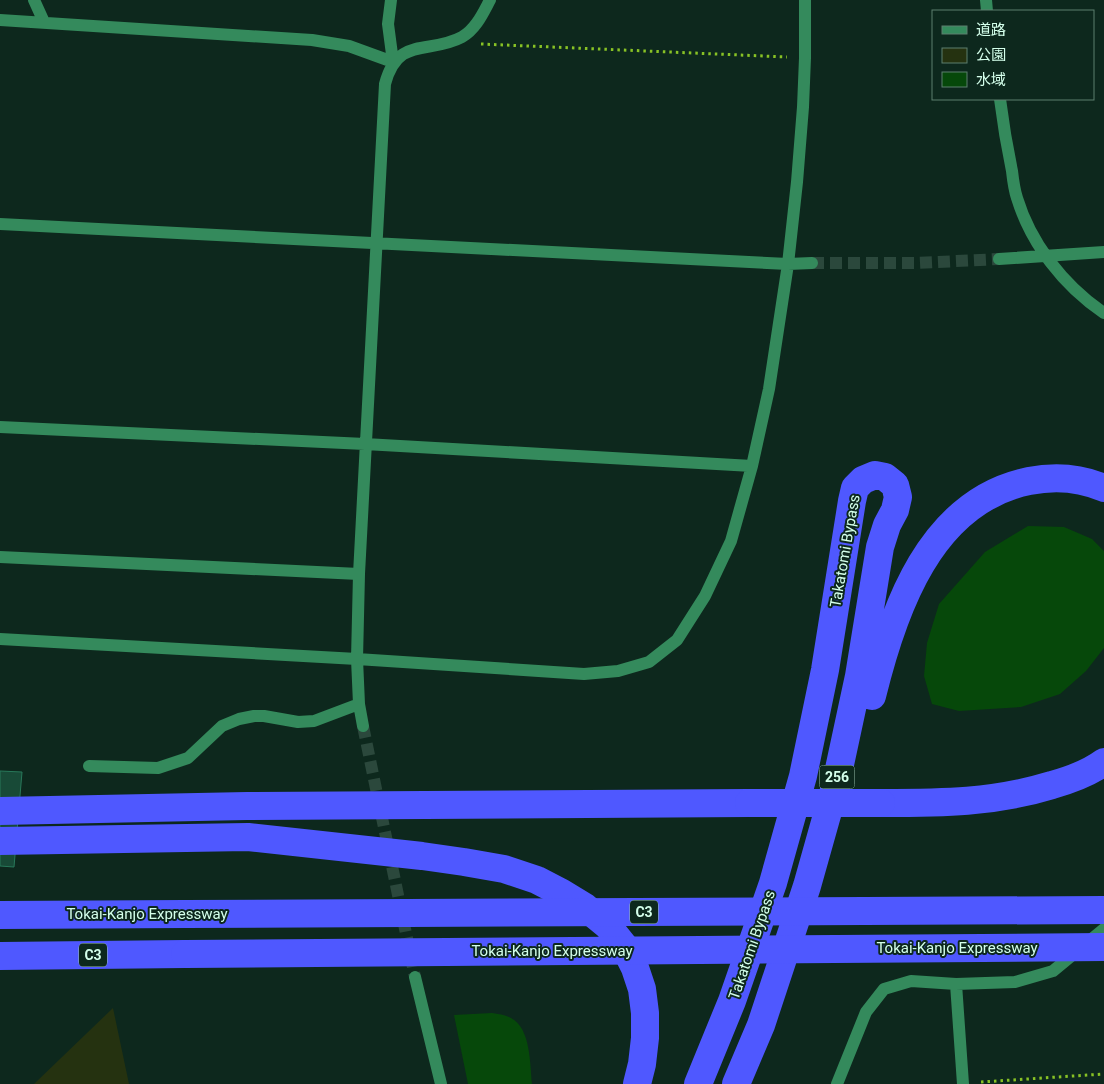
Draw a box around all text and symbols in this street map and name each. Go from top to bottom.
legend [932,10,1094,100]
text: 道路 [976,21,1006,39]
text: 公園 [976,46,1006,64]
text: 水域 [976,71,1006,89]
street label: Takatomi Bypass [826,493,864,609]
road number: 256 [820,766,854,789]
street label: Takatomi Bypass [725,888,779,1002]
road number: C3 [630,900,658,924]
street label: Tokai-Kanjo Expressway [66,905,228,923]
street label: Tokai-Kanjo Expressway [876,939,1038,957]
street label: Tokai-Kanjo Expressway [471,942,633,960]
road number: C3 [79,944,107,966]

